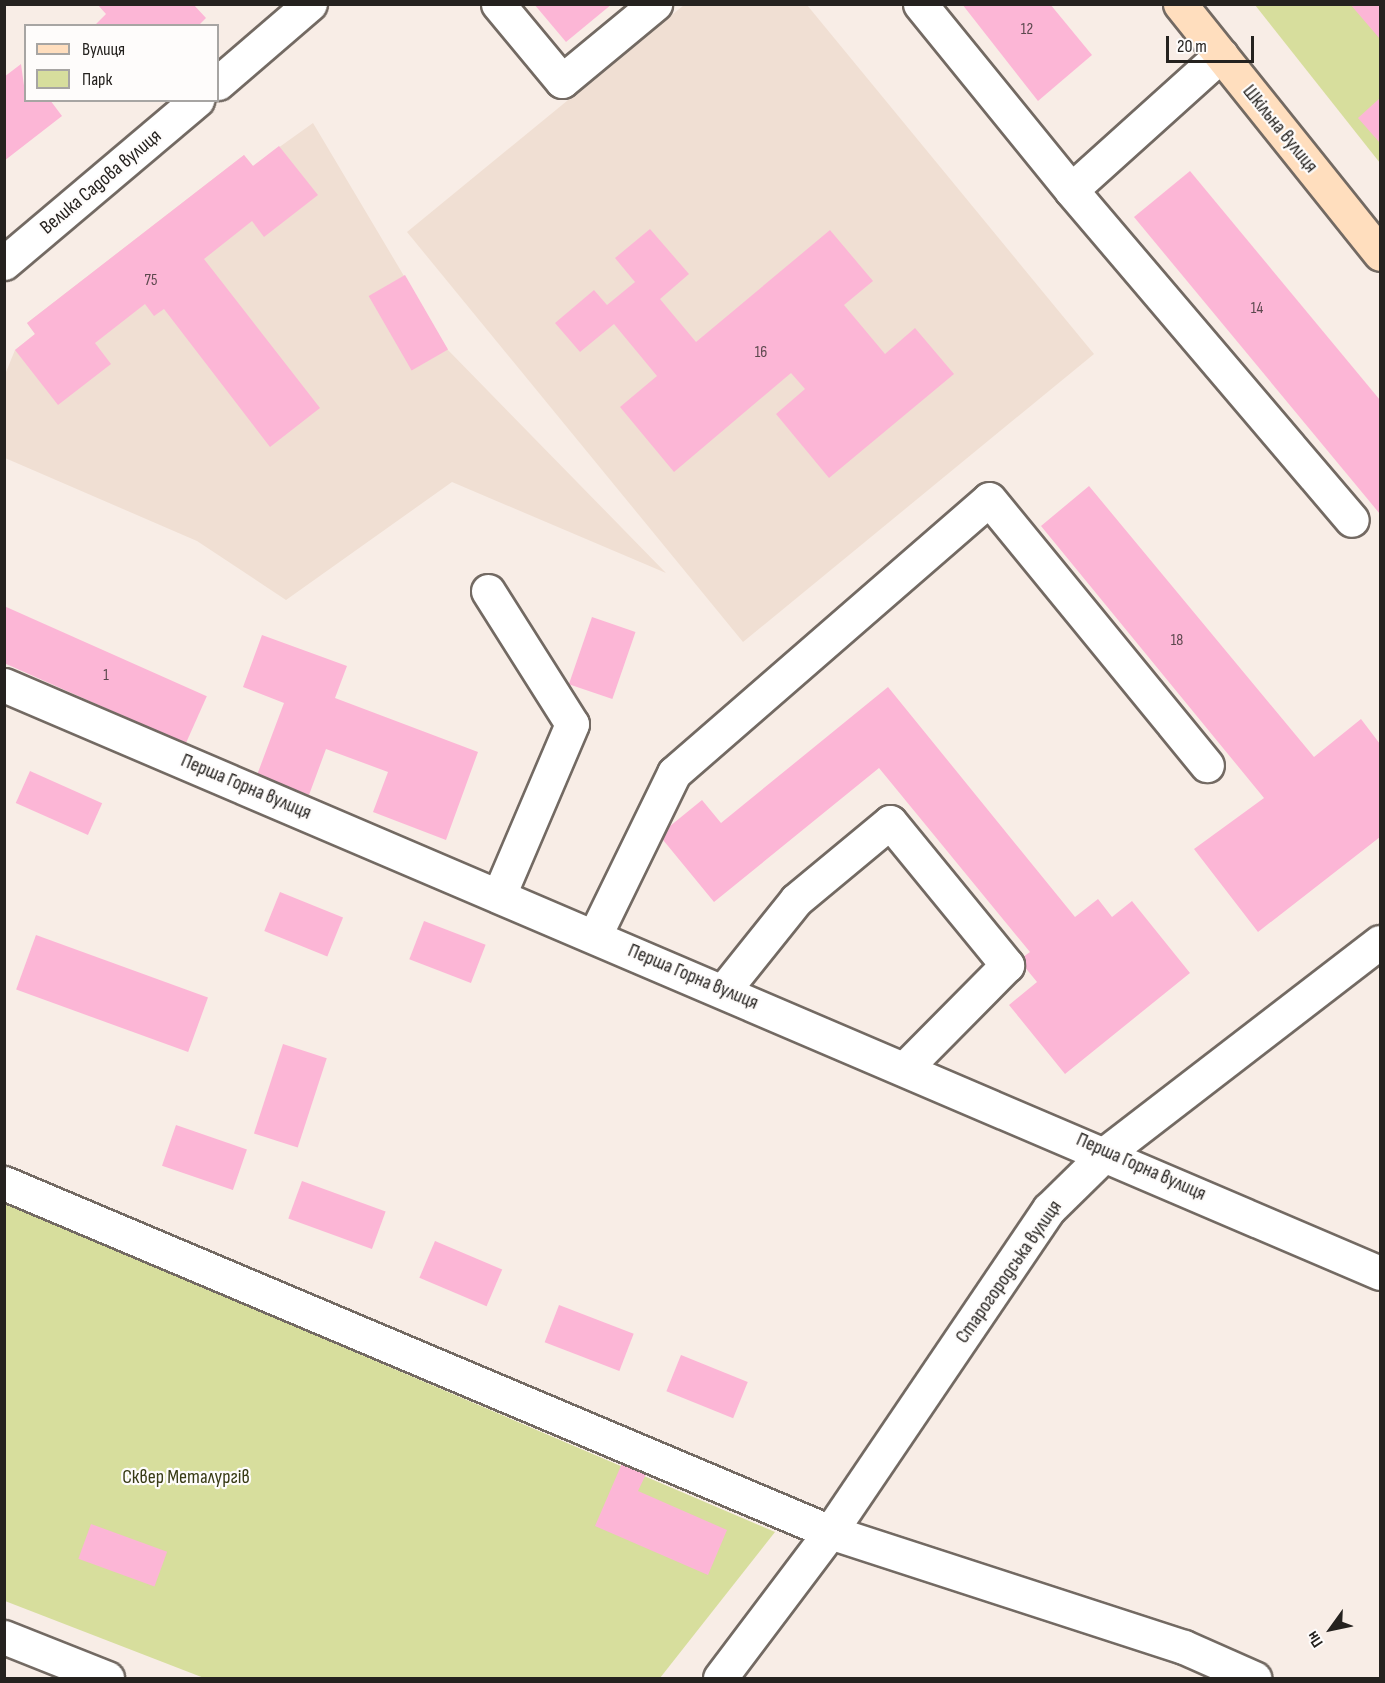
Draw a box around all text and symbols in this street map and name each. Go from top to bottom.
house number: 12 [1021,20,1033,40]
legend [24,24,219,102]
scale bar [1169,24,1258,62]
text: 20 m [1177,36,1207,57]
text: Вулиця [82,39,125,60]
text: Парк [82,69,112,90]
street label: Шкільна вулиця [1237,80,1323,178]
street label: Велика Садова вулиця [35,124,167,240]
house number: 75 [145,271,157,291]
house number: 14 [1251,299,1263,319]
house number: 16 [755,343,767,363]
house number: 18 [1171,631,1183,651]
house number: 1 [103,666,109,686]
street label: Перша Горна вулиця [177,749,315,825]
street label: Перша Горна вулиця [624,939,762,1015]
street label: Перша Горна вулиця [1073,1128,1209,1206]
street label: Старогородська вулиця [951,1196,1067,1348]
park label: Сквер Металургів [122,1465,250,1489]
north arrow [1301,1599,1361,1659]
text: Пн [1303,1627,1328,1651]

